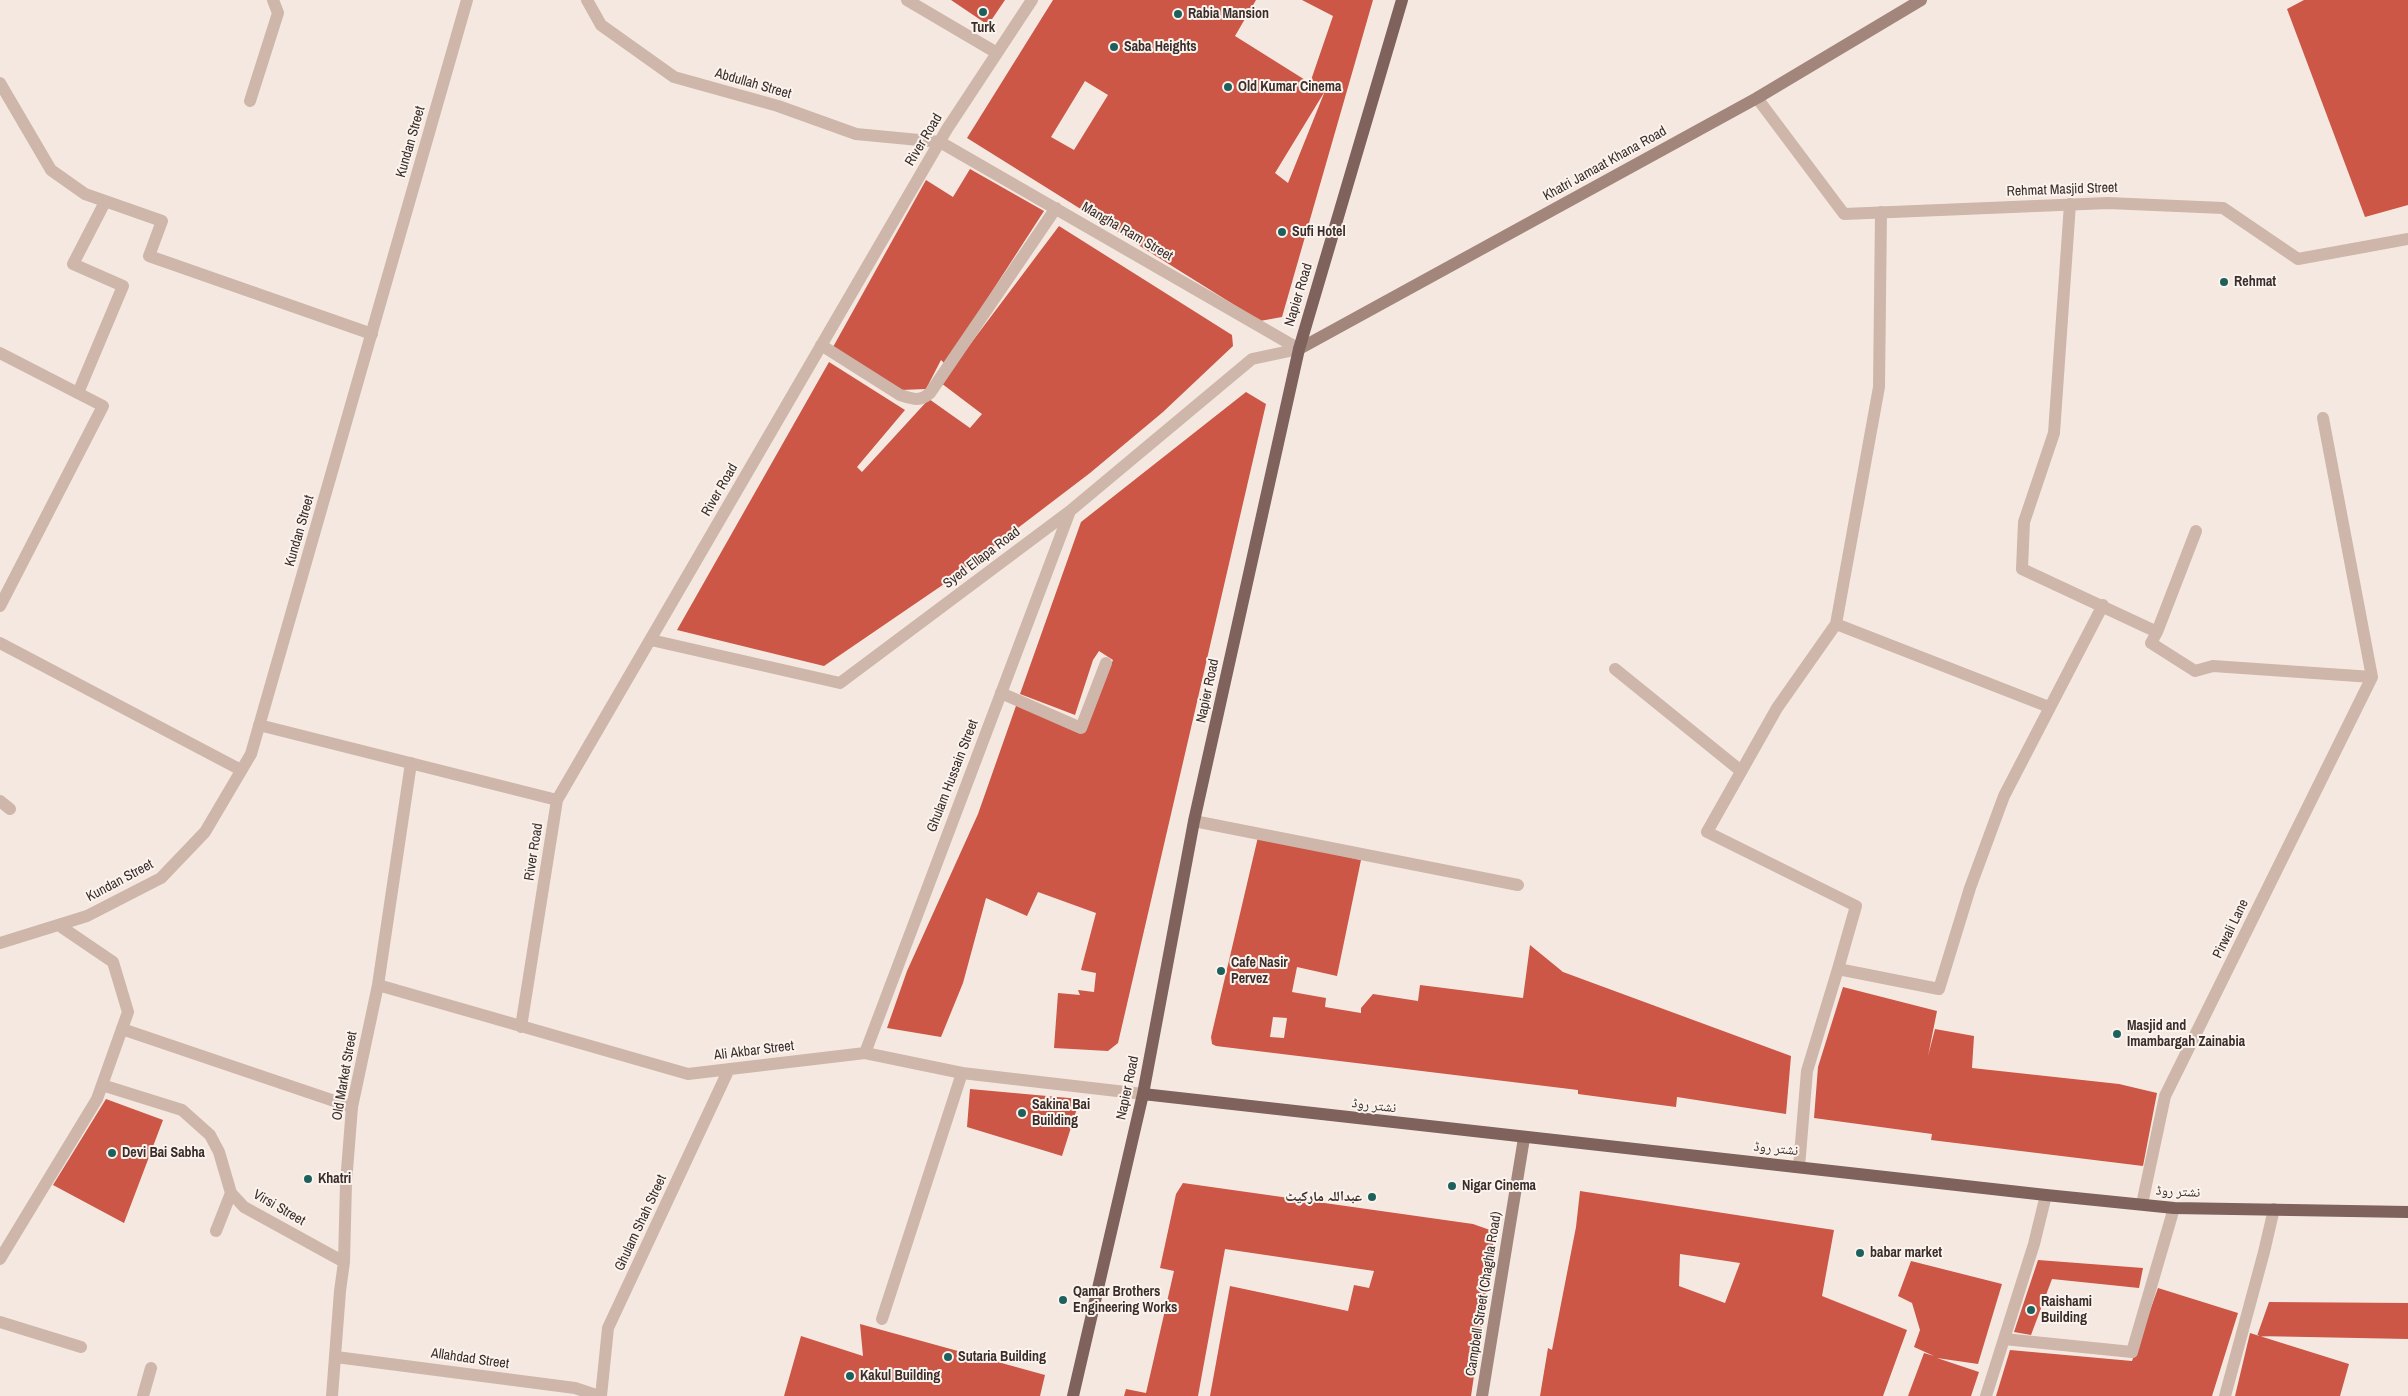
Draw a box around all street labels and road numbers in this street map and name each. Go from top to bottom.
street label: Abdullah Street [713,65,793,103]
street label: Kundan Street [393,104,429,180]
street label: River Road [902,111,946,169]
street label: Khatri Jamaat Khana Road [1540,123,1670,205]
street label: Rehmat Masjid Street [2006,180,2118,200]
street label: Mangha Ram Street [1078,199,1176,265]
street label: Napier Road [1281,261,1317,329]
street label: River Road [698,461,742,519]
street label: Kundan Street [282,493,318,569]
street label: Syed Ellapa Road [940,524,1024,592]
street label: Napier Road [1193,657,1223,725]
street label: Ghulam Hussain Street [924,717,982,835]
street label: River Road [521,822,547,882]
street label: Kundan Street [84,856,156,906]
street label: Pirwali Lane [2209,897,2253,961]
street label: Old Market Street [329,1030,361,1122]
street label: Ali Akbar Street [713,1038,795,1064]
street label: Napier Road [1113,1054,1143,1122]
street label: نشتر روڈ [1351,1095,1397,1117]
street label: نشتر روڈ [1753,1138,1799,1160]
street label: Ghulam Shah Street [611,1172,671,1274]
street label: نشتر روڈ [2155,1182,2201,1202]
street label: Virsi Street [250,1186,308,1230]
street label: Campbell Street (Chaghla Road) [1463,1210,1505,1378]
street label: Allahdad Street [430,1345,510,1373]

